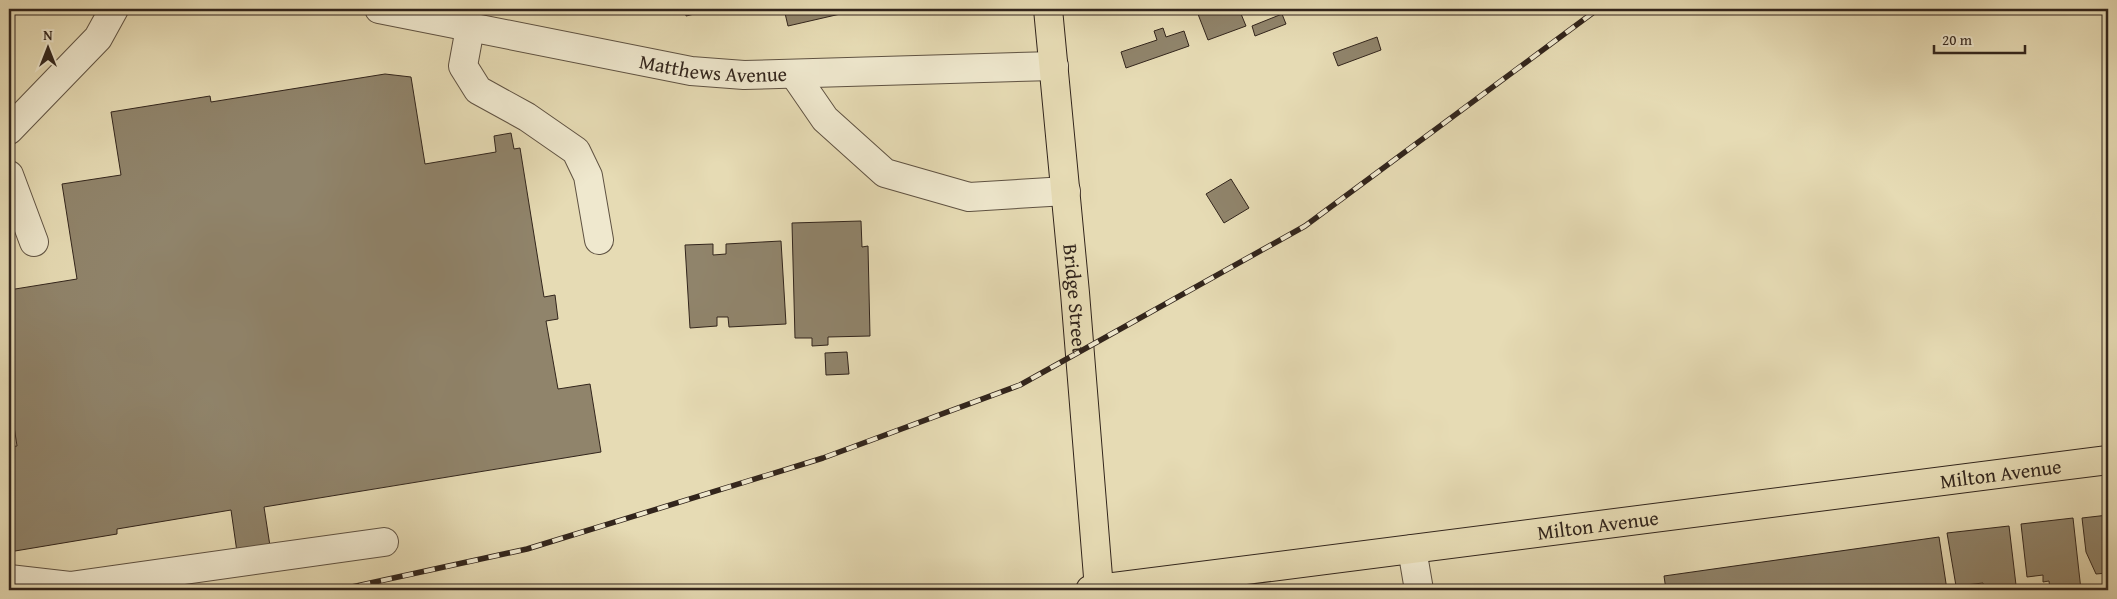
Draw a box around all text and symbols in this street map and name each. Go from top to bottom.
north arrow [22,22,72,72]
scale bar [1934,22,2026,54]
text: N [43,25,53,45]
text: 20 m [1942,29,1973,50]
street label: Matthews Avenue [637,46,787,89]
street label: Bridge Street [1056,242,1095,355]
street label: Milton Avenue [1938,451,2063,495]
street label: Milton Avenue [1535,503,1660,547]

